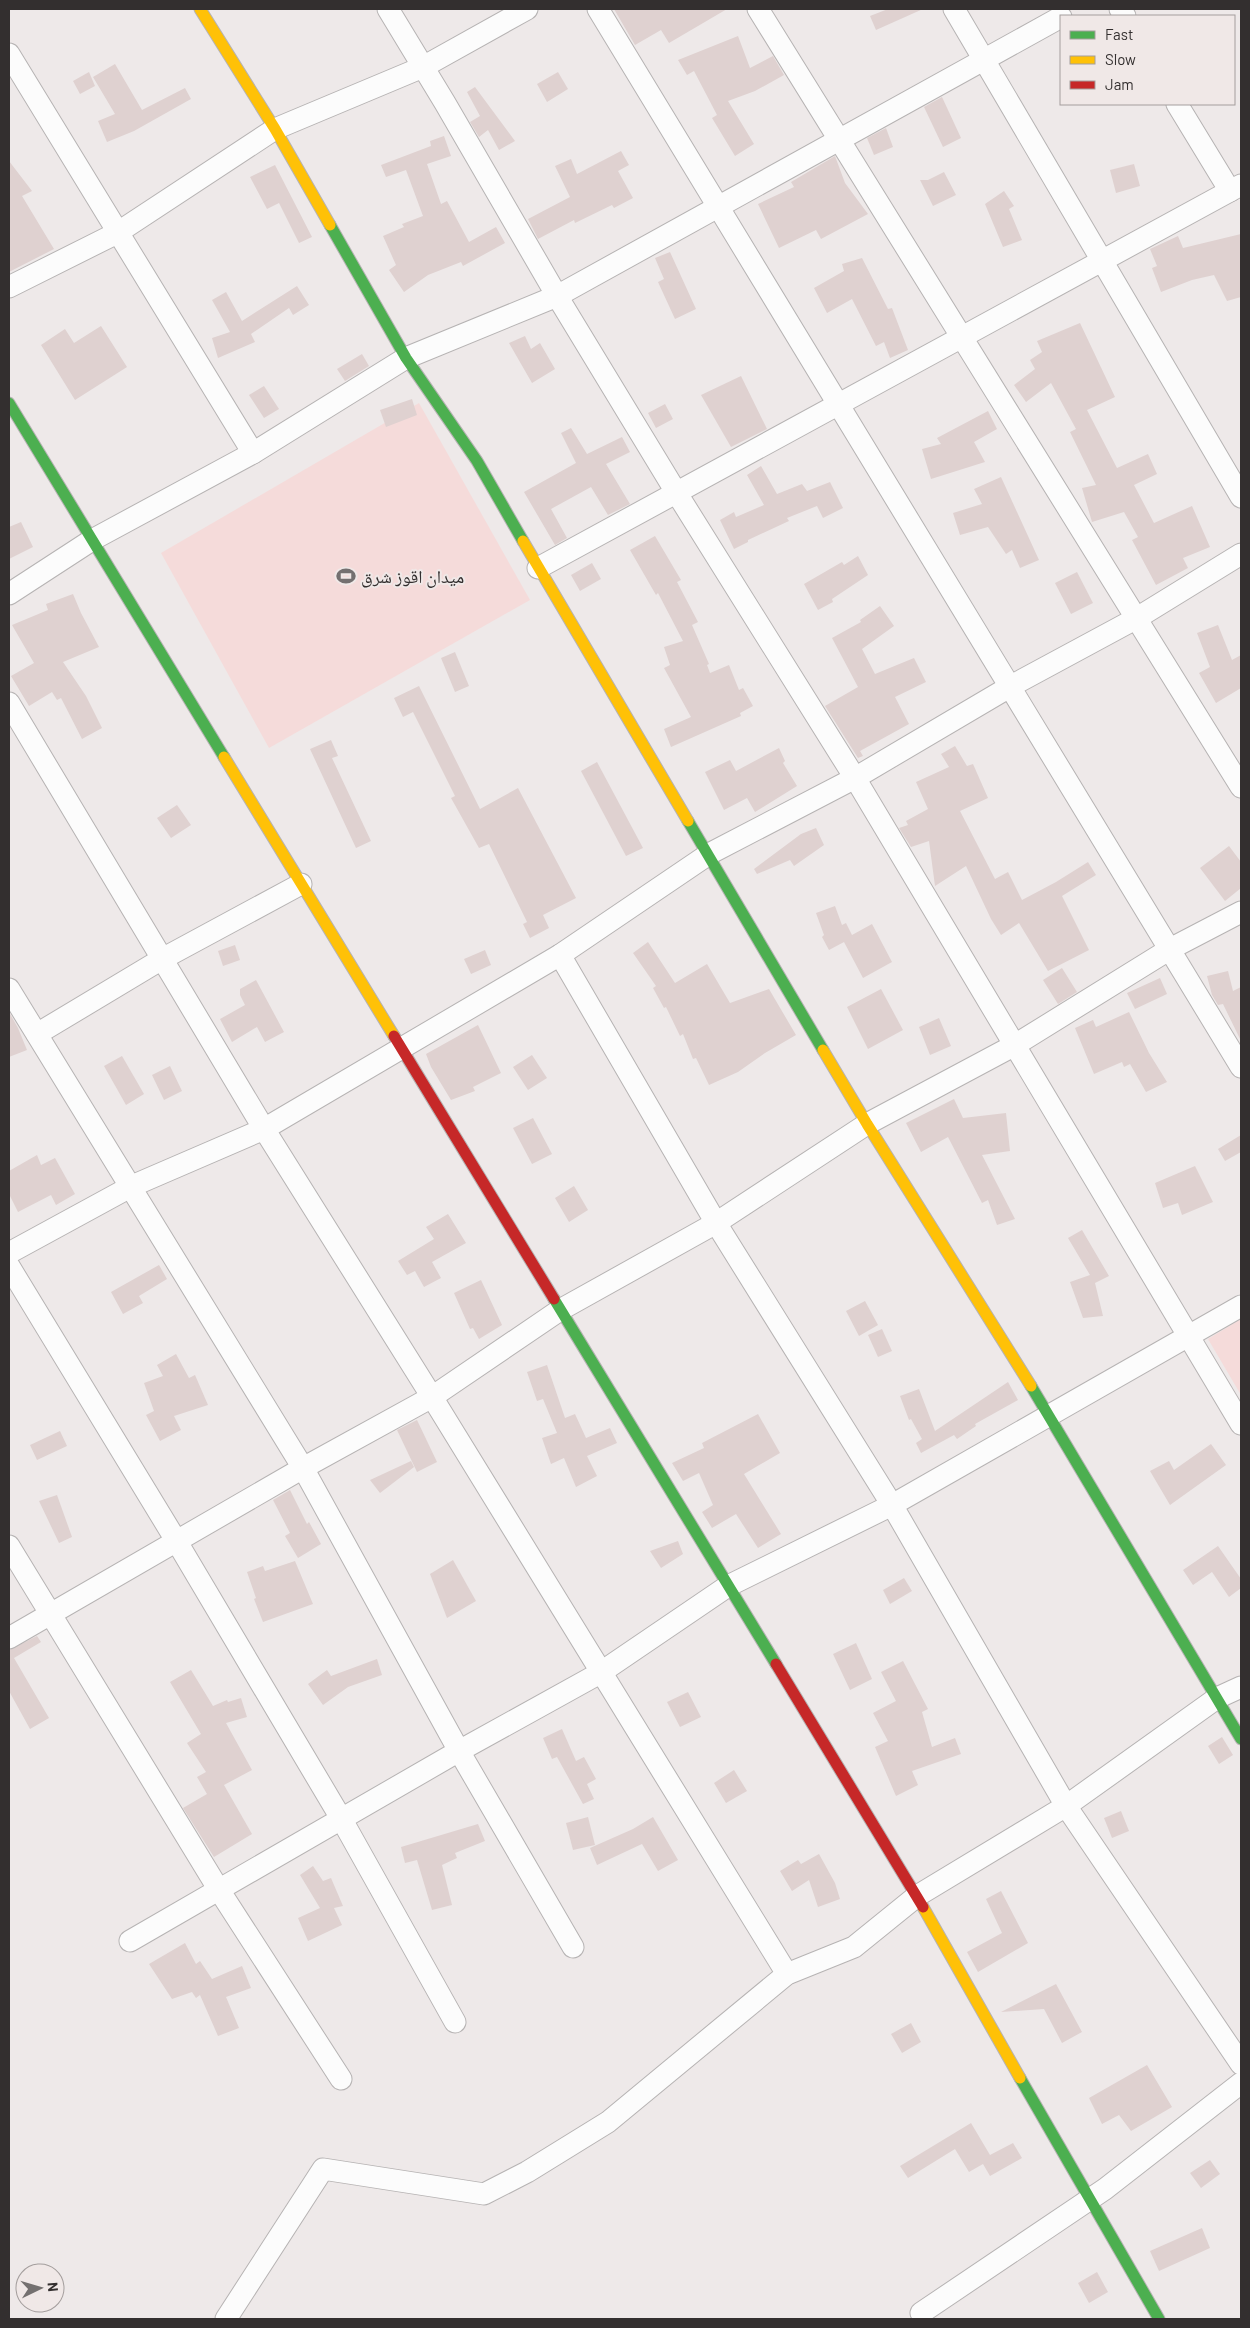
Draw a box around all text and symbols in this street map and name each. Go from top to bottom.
legend [1060,15,1235,105]
text: Fast [1105,25,1133,43]
text: Slow [1105,50,1136,68]
text: Jam [1105,75,1134,93]
sports icon: ميدان اقوز شرق [335,565,357,587]
place label: ميدان اقوز شرق [361,565,464,588]
north arrow [15,2263,65,2313]
text: N [45,2281,62,2292]

